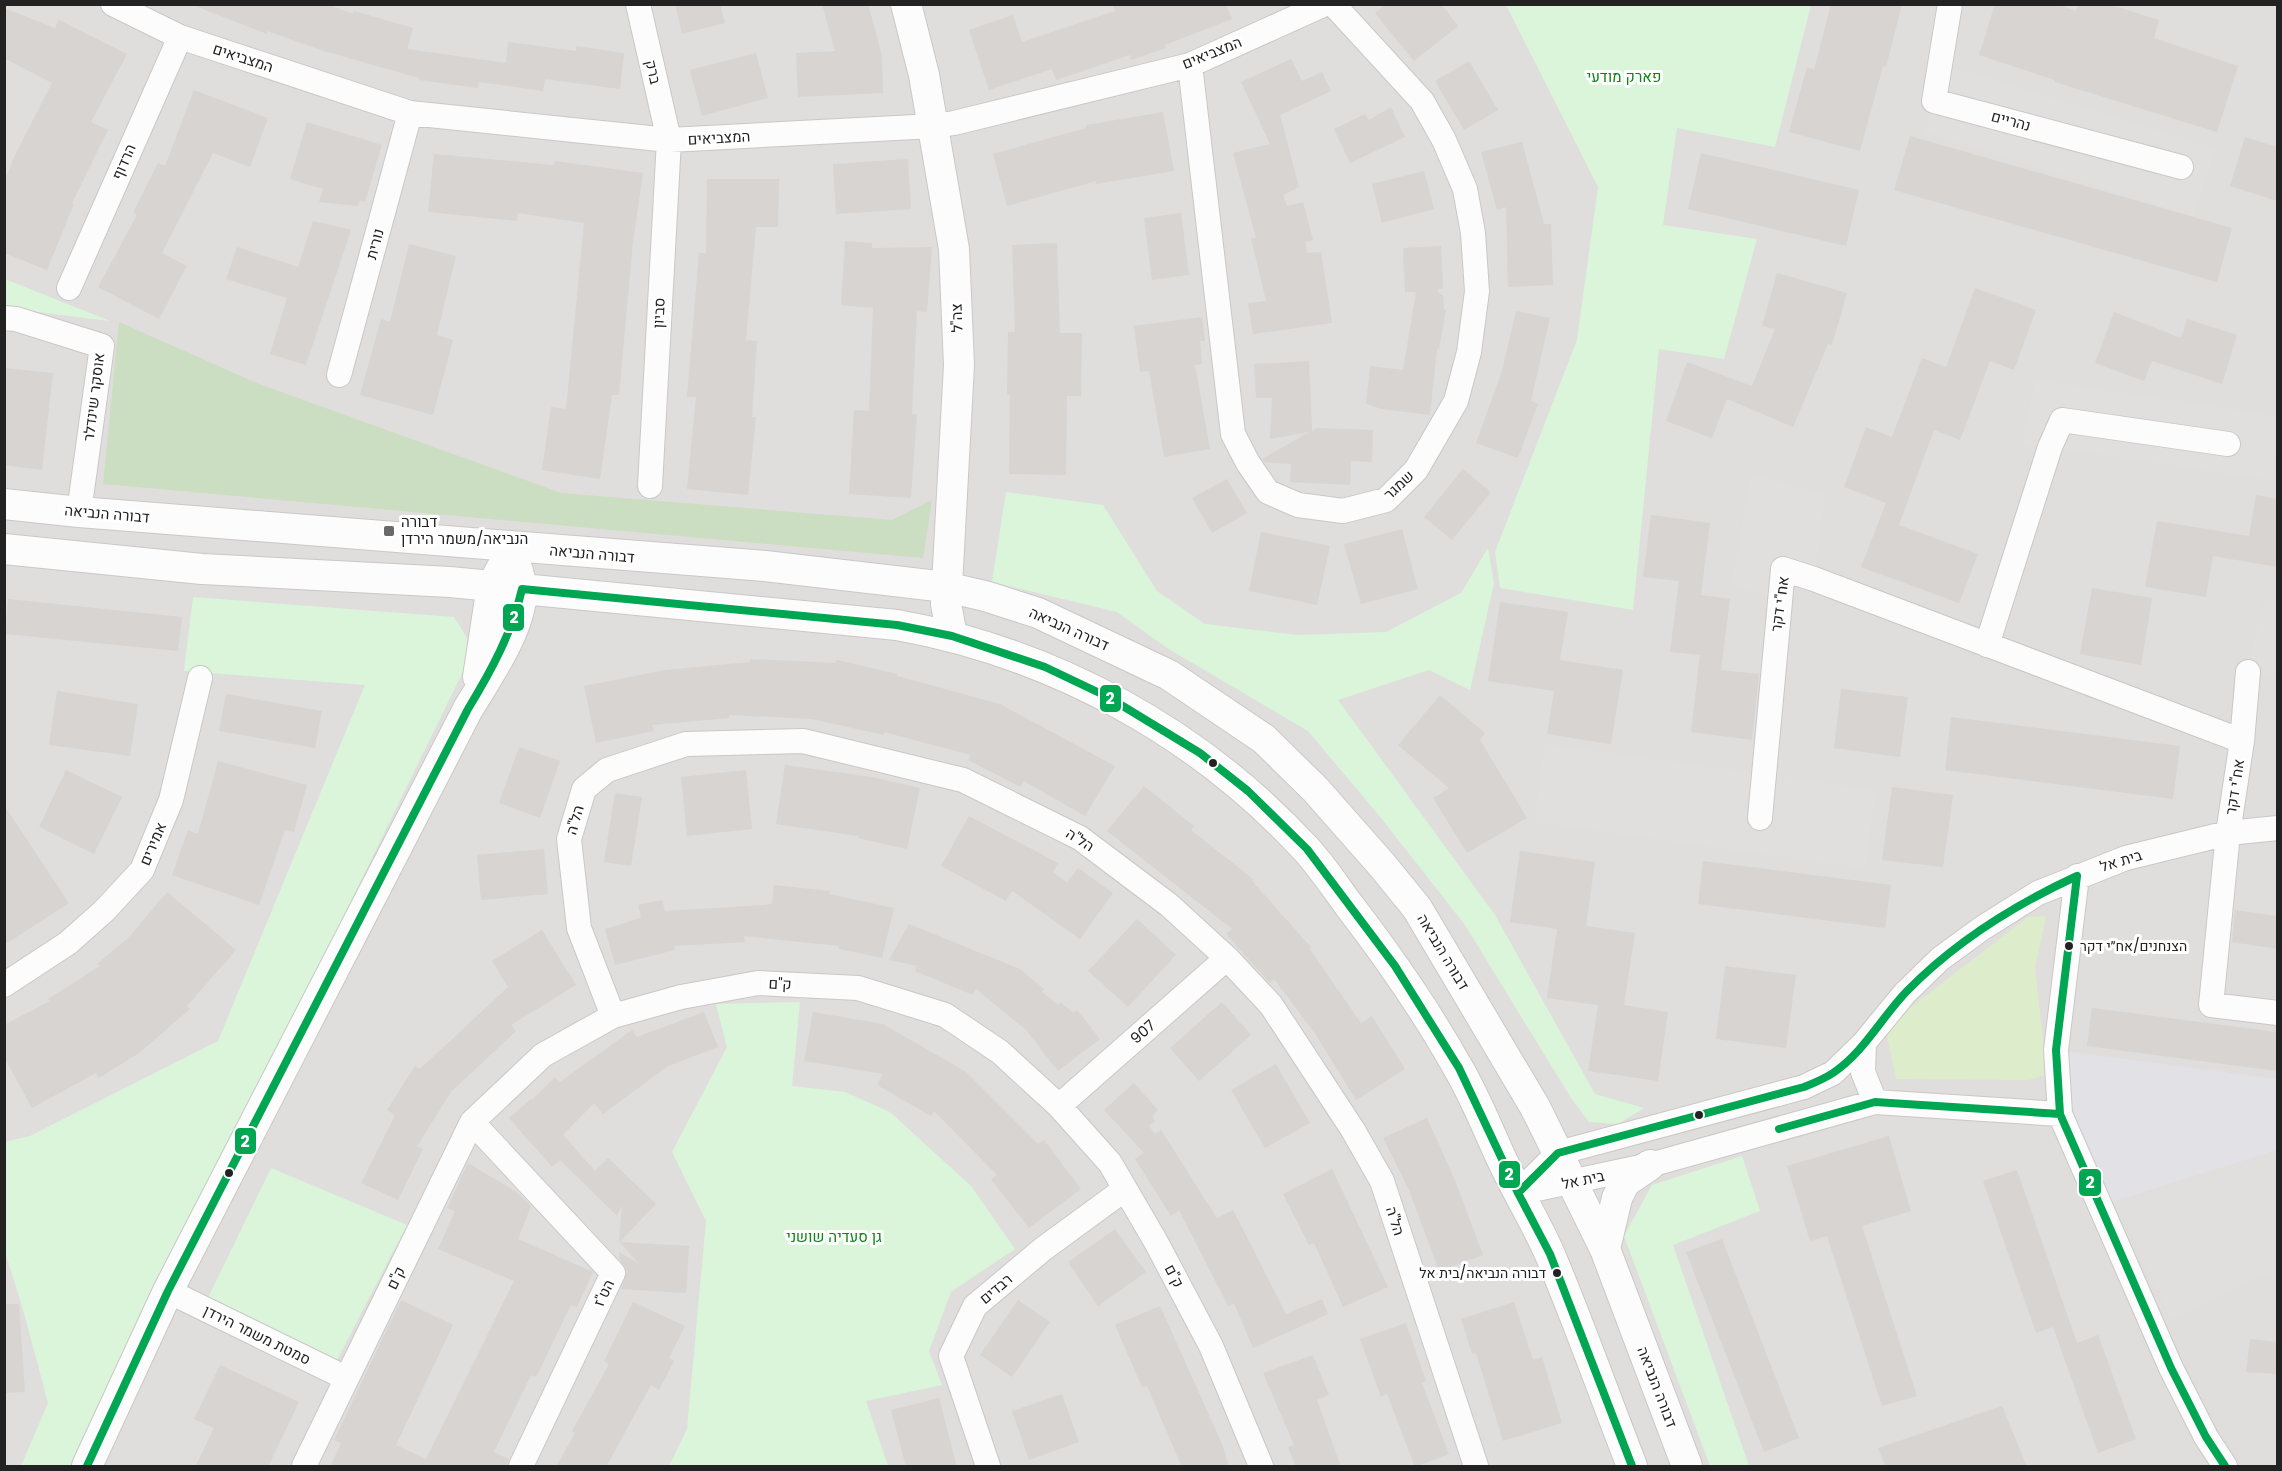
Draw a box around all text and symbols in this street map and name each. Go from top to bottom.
street label: המצביאים [1179,31,1245,74]
street label: המצביאים [210,38,276,77]
street label: ברק [640,58,667,86]
park label: פארק מודעי [1587,66,1661,87]
street label: נהריים [1989,105,2033,136]
street label: המצביאים [687,125,751,150]
street label: הרדוף [106,140,141,183]
street label: נורית [360,226,389,262]
street label: סביון [647,297,670,329]
street label: צה"ל [945,303,968,333]
street label: אוסקר שינדלר [78,351,109,442]
street label: שמגר [1379,465,1418,504]
street label: דבורה הנביאה [64,499,151,528]
place label: דבורה הנביאה/משמר הירדן [401,511,528,549]
marker: דבורה הנביאה/משמר הירדן [382,524,396,538]
street label: דבורה הנביאה [549,539,636,568]
street label: אח"י דקר [1765,575,1794,633]
street label: דבורה הנביאה [1026,602,1113,656]
line badge: 2 [502,603,525,632]
text: 2 [509,606,519,629]
line badge: 2 [1099,684,1122,713]
text: 2 [1105,687,1115,710]
unlabelled marker [1207,757,1219,769]
street label: אח"י דקר [2220,758,2249,816]
street label: הל"ה [560,803,589,837]
street label: אמירים [134,819,171,869]
street label: הל"ה [1062,823,1098,856]
street label: בית אל [2097,844,2145,877]
street label: דבורה הנביאה [1412,910,1475,994]
place label: הצנחנים/אח״י דקר [2080,936,2187,956]
marker: הצנחנים/אח״י דקר [2063,940,2075,952]
street label: ק"ם [768,972,792,995]
street label: 907 [1126,1015,1160,1048]
unlabelled marker [1693,1109,1705,1121]
line badge: 2 [234,1127,257,1155]
text: 2 [240,1130,250,1153]
line badge: 2 [1498,1160,1521,1189]
text: 2 [1504,1163,1514,1186]
street label: בית אל [1560,1165,1606,1194]
unlabelled marker [223,1167,235,1179]
line badge: 2 [2078,1168,2102,1197]
text: 2 [2085,1171,2095,1194]
street label: הל"ה [1381,1203,1410,1238]
park label: גן סעדיה שושני [786,1226,882,1247]
street label: ק"ם [1160,1261,1189,1291]
street label: ק"ם [381,1263,410,1293]
place label: דבורה הנביאה/בית אל [1419,1263,1546,1283]
marker: דבורה הנביאה/בית אל [1551,1267,1563,1279]
street label: רבדים [975,1269,1017,1309]
street label: הט"ז [588,1276,619,1310]
street label: סמטת משמר הירדן [200,1300,314,1370]
street label: דבורה הנביאה [1632,1343,1683,1431]

